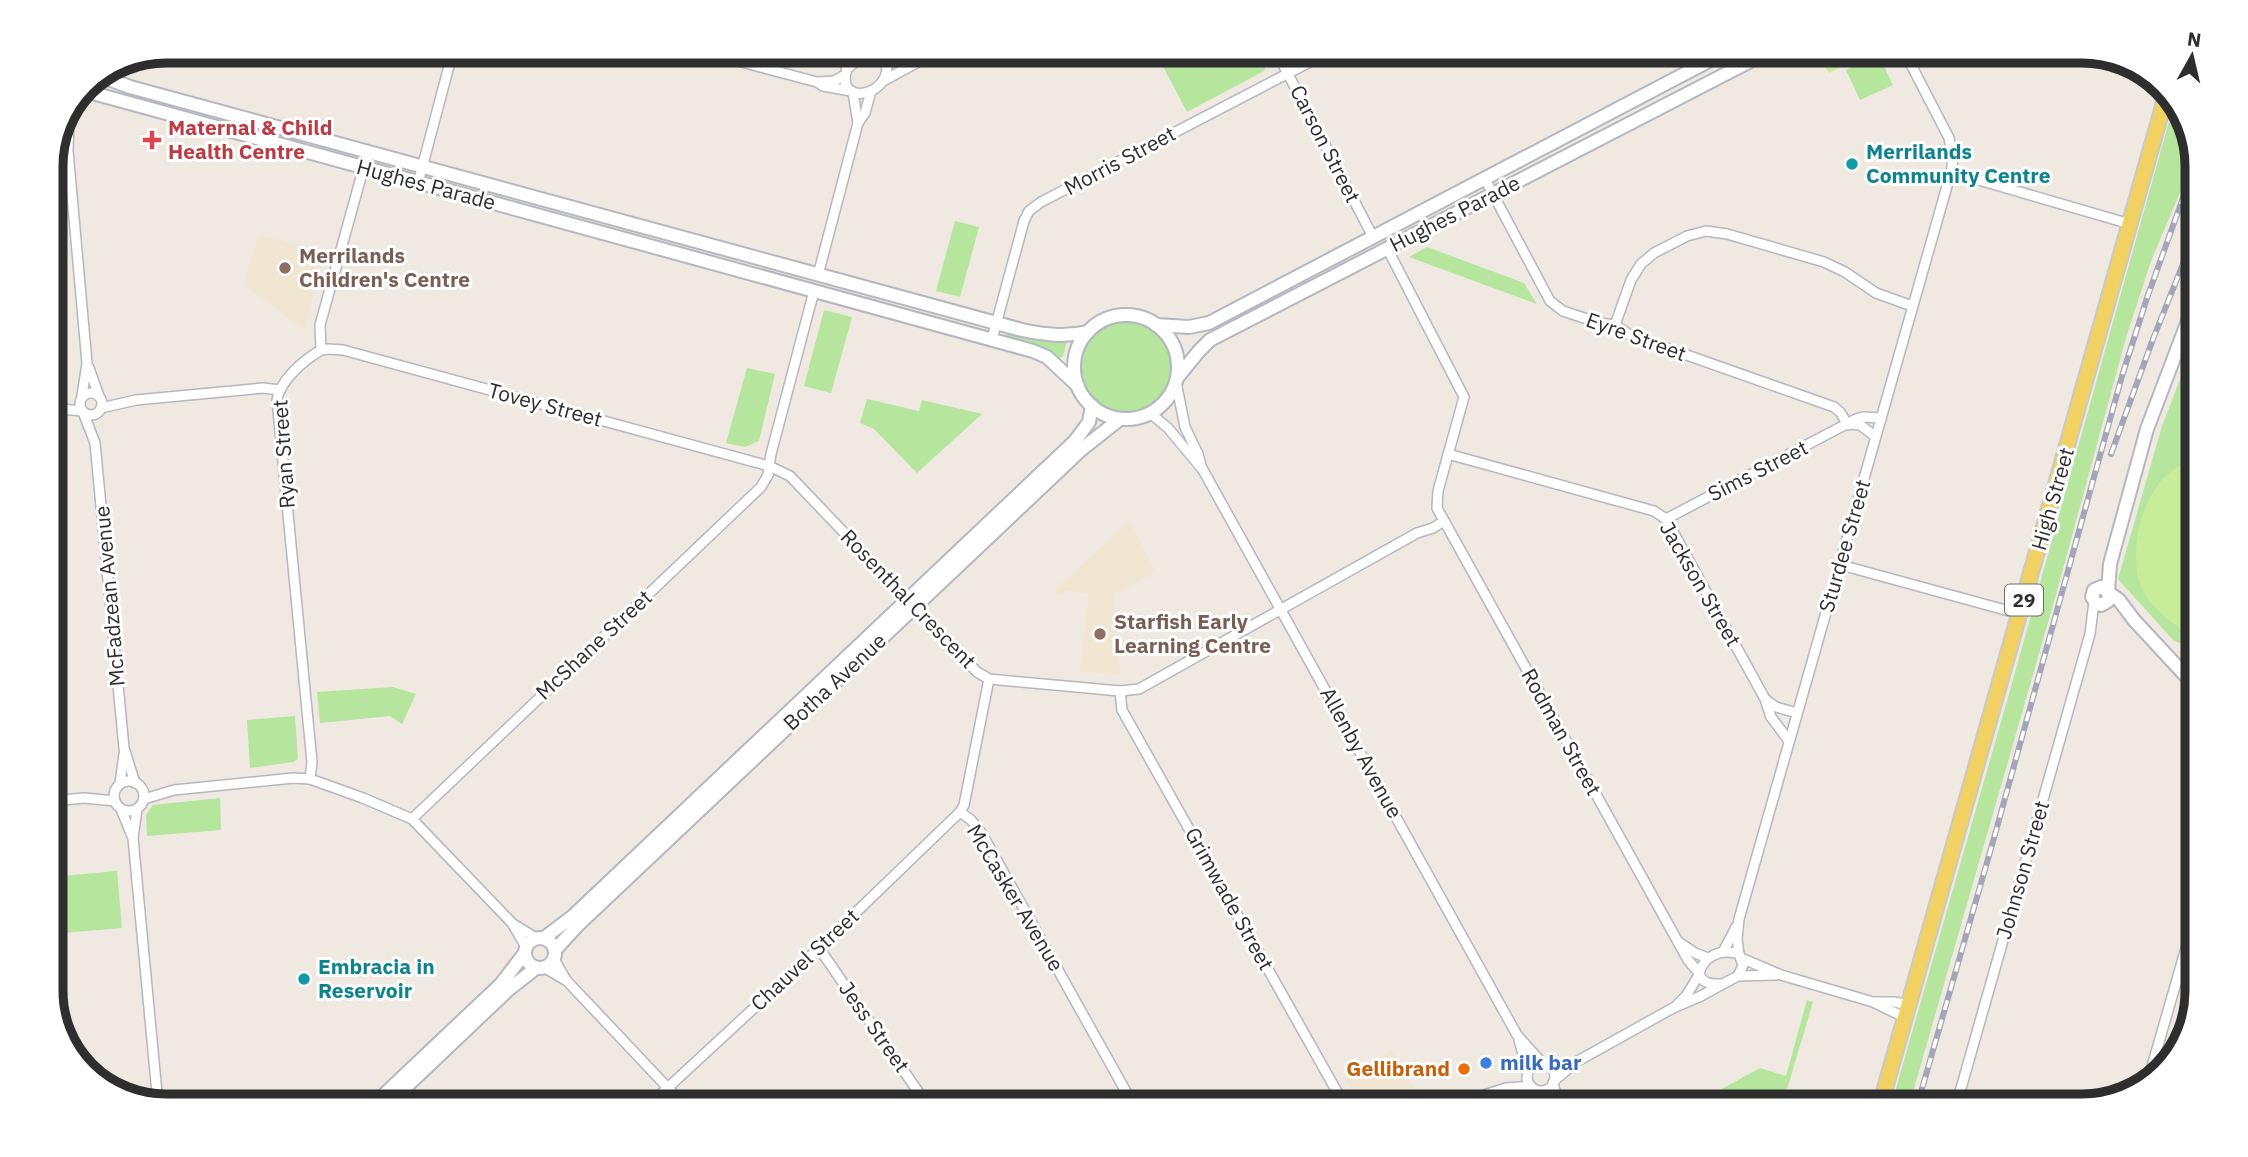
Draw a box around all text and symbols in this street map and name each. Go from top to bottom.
north arrow [2157,21,2227,91]
text: N [2186,26,2203,52]
street label: Carson Street [1284,80,1368,207]
place label: Maternal & Child Health Centre [168,113,332,165]
street label: Morris Street [1059,119,1180,201]
marker: Maternal & Child Health Centre [142,130,162,150]
place label: Merrilands Community Centre [1866,137,2051,189]
street label: Hughes Parade [354,152,499,216]
marker: Merrilands Community Centre [1844,156,1860,172]
street label: Hughes Parade [1385,168,1525,258]
place label: Merrilands Children's Centre [299,241,470,293]
marker: Merrilands Children's Centre [277,260,293,276]
street label: Eyre Street [1582,305,1690,367]
street label: Tovey Street [485,375,605,433]
street label: Ryan Street [265,399,301,510]
street label: Sims Street [1703,433,1812,507]
street label: High Street [2024,444,2080,553]
street label: Sturdee Street [1812,476,1876,615]
street label: McFadzean Avenue [87,505,131,688]
street label: Jackson Street [1654,516,1748,651]
street label: Rosenthal Crescent [835,523,982,674]
street label: McShane Street [529,583,657,705]
road number: 29 [2005,584,2043,615]
place label: Starfish Early Learning Centre [1114,607,1271,659]
street label: Botha Avenue [777,626,892,736]
marker: Starfish Early Learning Centre [1092,626,1108,642]
street label: Rodman Street [1515,663,1608,800]
street label: Allenby Avenue [1314,682,1409,823]
street label: Johnson Street [1989,797,2055,942]
street label: McCasker Avenue [961,819,1071,976]
street label: Grimwade Street [1179,822,1281,975]
street label: Chauvel Street [744,902,864,1017]
place label: Embracia in Reservoir [318,952,435,1004]
marker: Embracia in Reservoir [296,971,312,987]
street label: Jess Street [833,975,916,1078]
place label: milk bar [1500,1048,1582,1076]
place label: Gellibrand [1346,1054,1450,1082]
marker: milk bar [1478,1055,1494,1071]
marker: Gellibrand [1456,1061,1472,1077]

